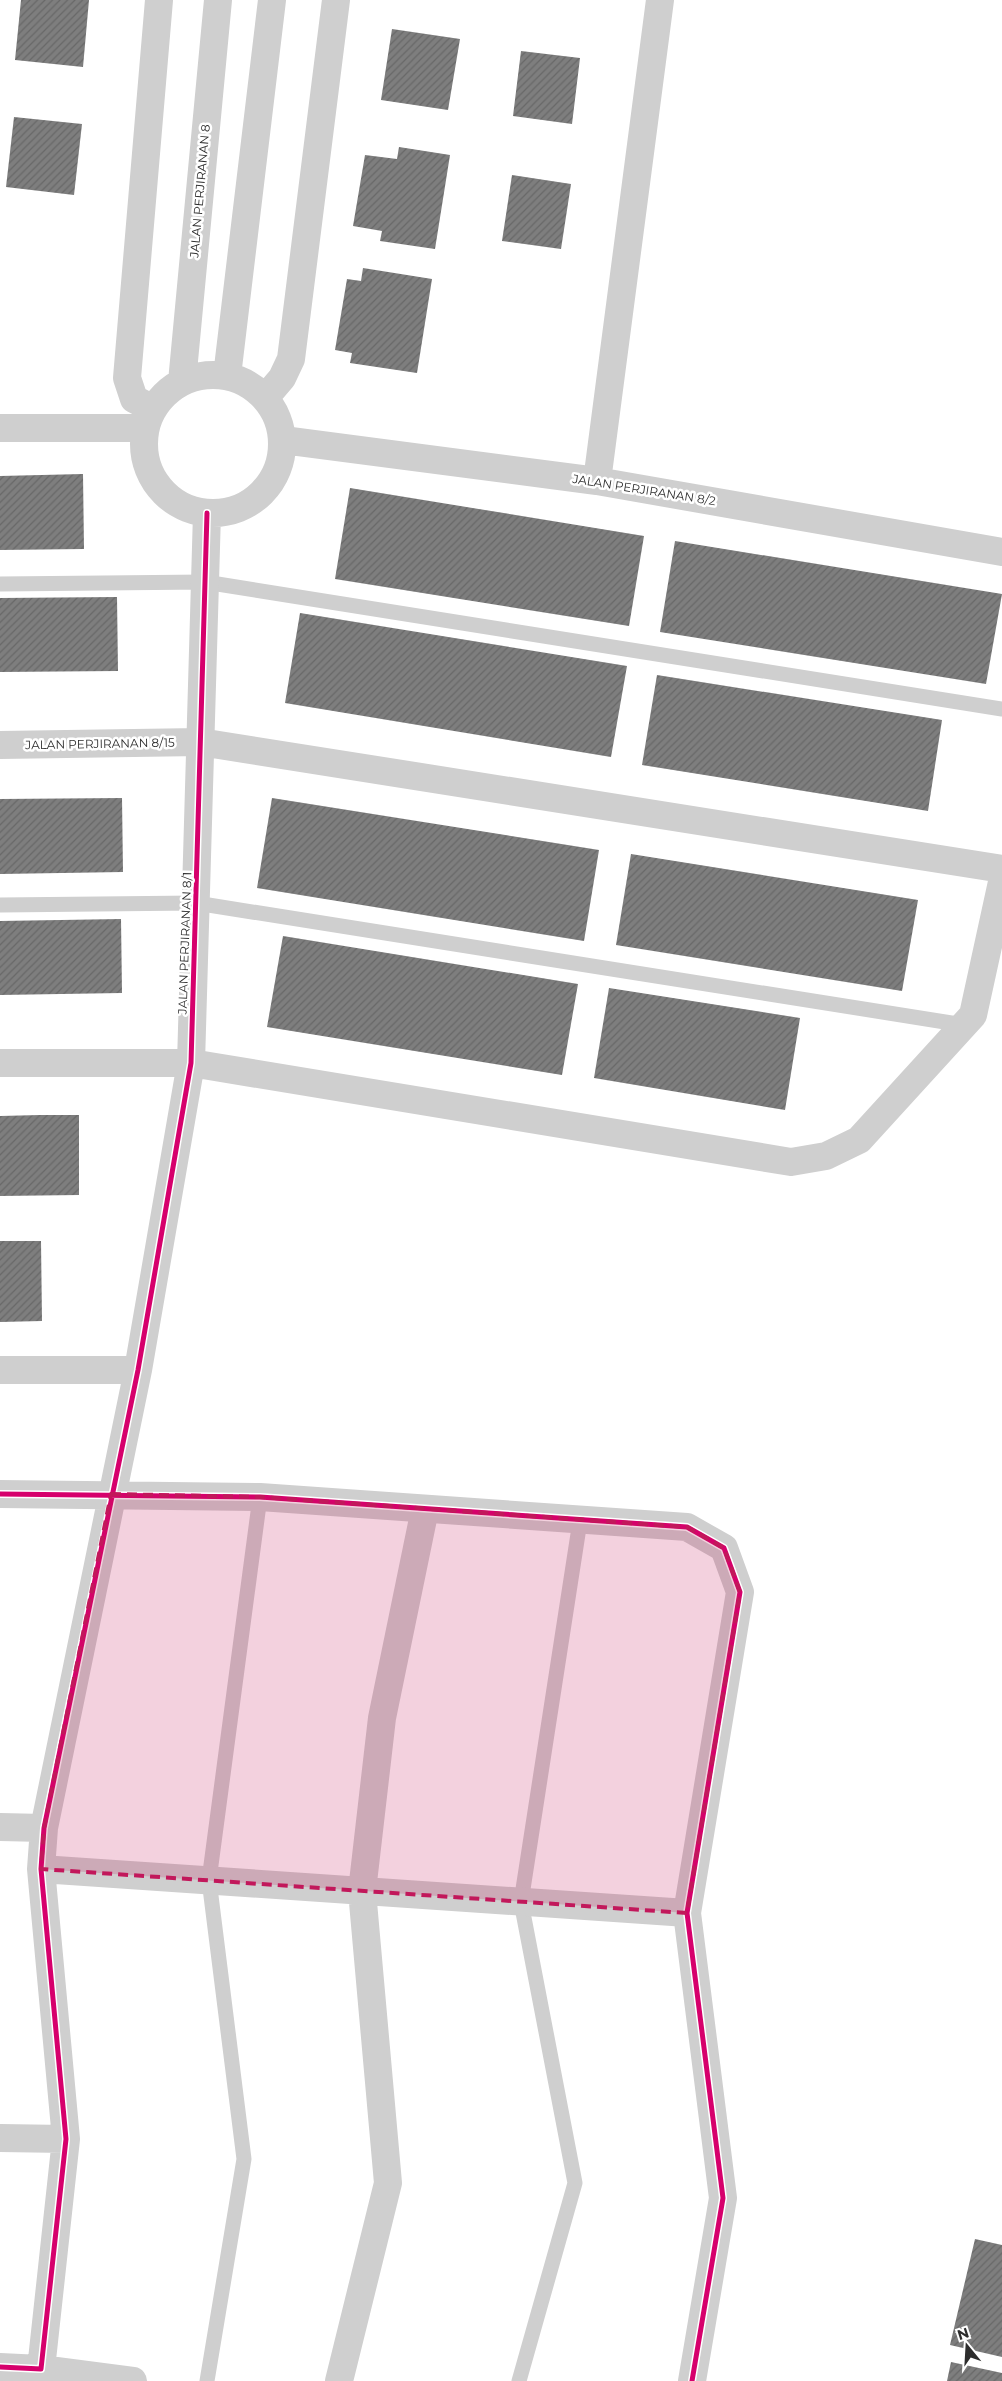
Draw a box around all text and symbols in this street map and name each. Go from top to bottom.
street label: JALAN PERJIRANAN 8 [186,123,213,259]
street label: JALAN PERJIRANAN 8/2 [570,471,717,508]
street label: JALAN PERJIRANAN 8/15 [24,735,175,752]
street label: JALAN PERJIRANAN 8/1 [174,871,194,1016]
north arrow [942,2321,992,2371]
text: N [955,2323,971,2344]

